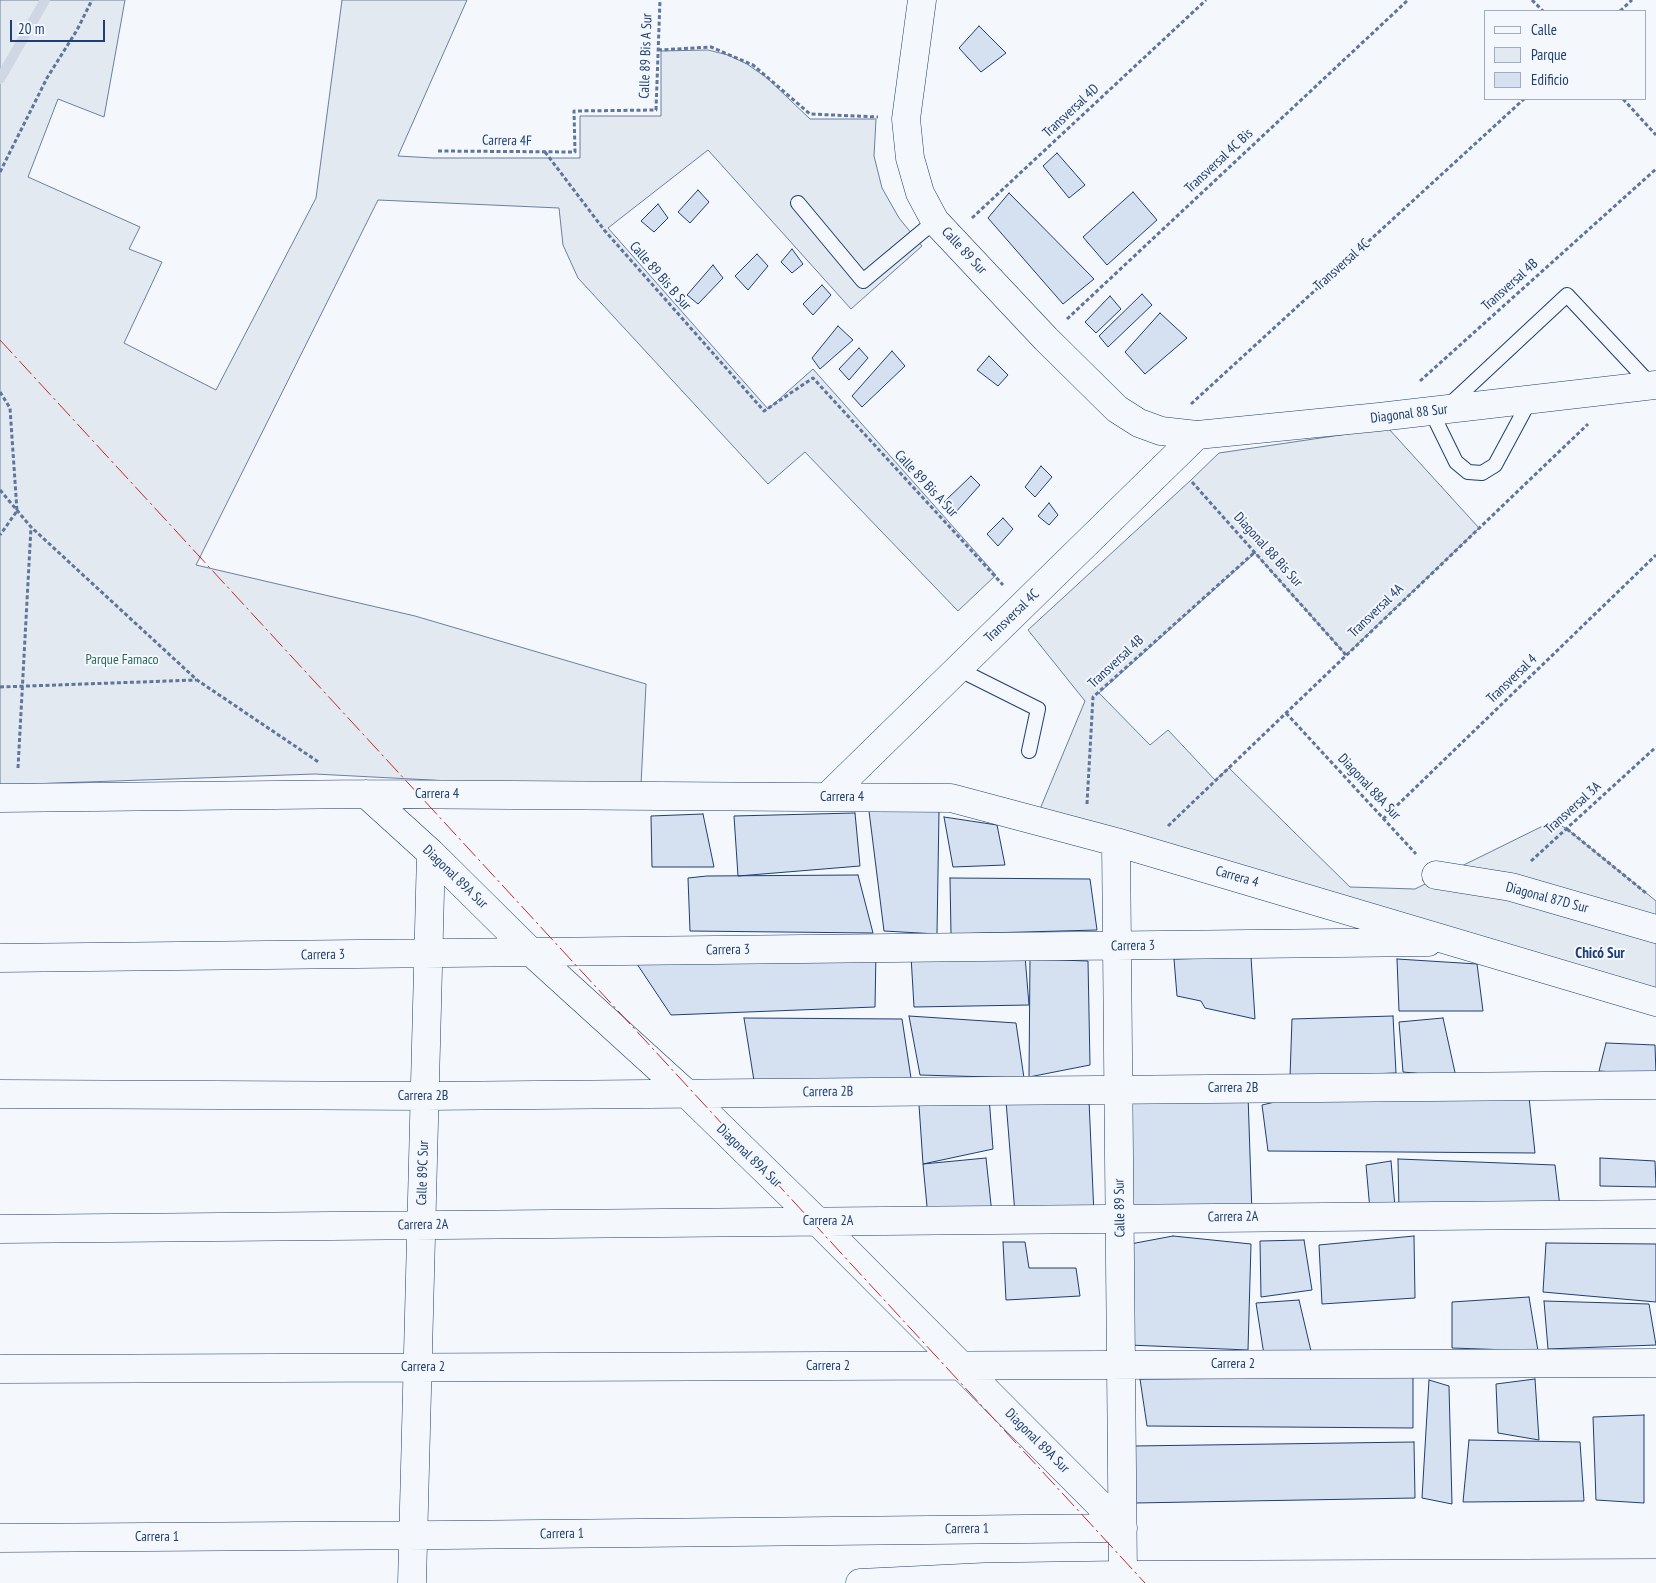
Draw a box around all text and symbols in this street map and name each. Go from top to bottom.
scale bar [12,10,108,42]
legend [1484,10,1646,100]
street label: Calle 89 Bis A Sur [636,13,656,99]
text: 20 m [18,19,44,38]
text: Calle [1531,20,1557,39]
text: Parque [1531,45,1567,64]
text: Edificio [1531,70,1569,89]
street label: Transversal 4D [1039,81,1103,141]
street label: Transversal 4C Bis [1181,125,1257,197]
street label: Carrera 4F [482,132,532,150]
street label: Calle 89 Sur [938,224,990,278]
street label: Transversal 4C [1310,235,1374,295]
street label: Calle 89 Bis B Sur [626,238,694,314]
street label: Transversal 4B [1478,255,1542,315]
street label: Diagonal 88 Sur [1369,401,1449,427]
street label: Calle 89 Bis A Sur [891,447,961,521]
street label: Diagonal 88 Bis Sur [1230,509,1306,591]
street label: Transversal 4A [1345,581,1407,641]
street label: Transversal 4C [981,586,1043,646]
street label: Transversal 4B [1085,632,1147,692]
street label: Transversal 4 [1483,651,1541,707]
park label: Parque Famaco [85,652,159,668]
street label: Diagonal 88A Sur [1334,750,1404,824]
street label: Transversal 3A [1541,778,1605,838]
street label: Carrera 4 [415,786,459,802]
street label: Carrera 4 [820,789,864,805]
street label: Diagonal 89A Sur [419,842,491,912]
street label: Carrera 4 [1214,863,1260,891]
street label: Diagonal 87D Sur [1504,879,1590,917]
street label: Carrera 3 [1111,937,1155,955]
street label: Carrera 3 [706,941,750,959]
district label: Chicó Sur [1575,945,1625,963]
street label: Carrera 3 [301,946,345,964]
street label: Carrera 2B [1208,1080,1258,1096]
street label: Carrera 2B [803,1083,853,1101]
street label: Carrera 2B [398,1088,448,1104]
street label: Diagonal 89A Sur [713,1121,785,1191]
street label: Calle 89C Sur [413,1140,433,1206]
street label: Calle 89 Sur [1111,1179,1129,1237]
street label: Carrera 2A [1208,1208,1258,1226]
street label: Carrera 2A [803,1213,853,1229]
street label: Carrera 2A [398,1216,448,1234]
street label: Carrera 2 [1211,1356,1255,1372]
street label: Carrera 2 [806,1358,850,1374]
street label: Carrera 2 [401,1359,445,1375]
street label: Diagonal 89A Sur [1001,1405,1073,1477]
street label: Carrera 1 [945,1520,989,1538]
street label: Carrera 1 [540,1525,584,1543]
street label: Carrera 1 [135,1529,179,1545]

